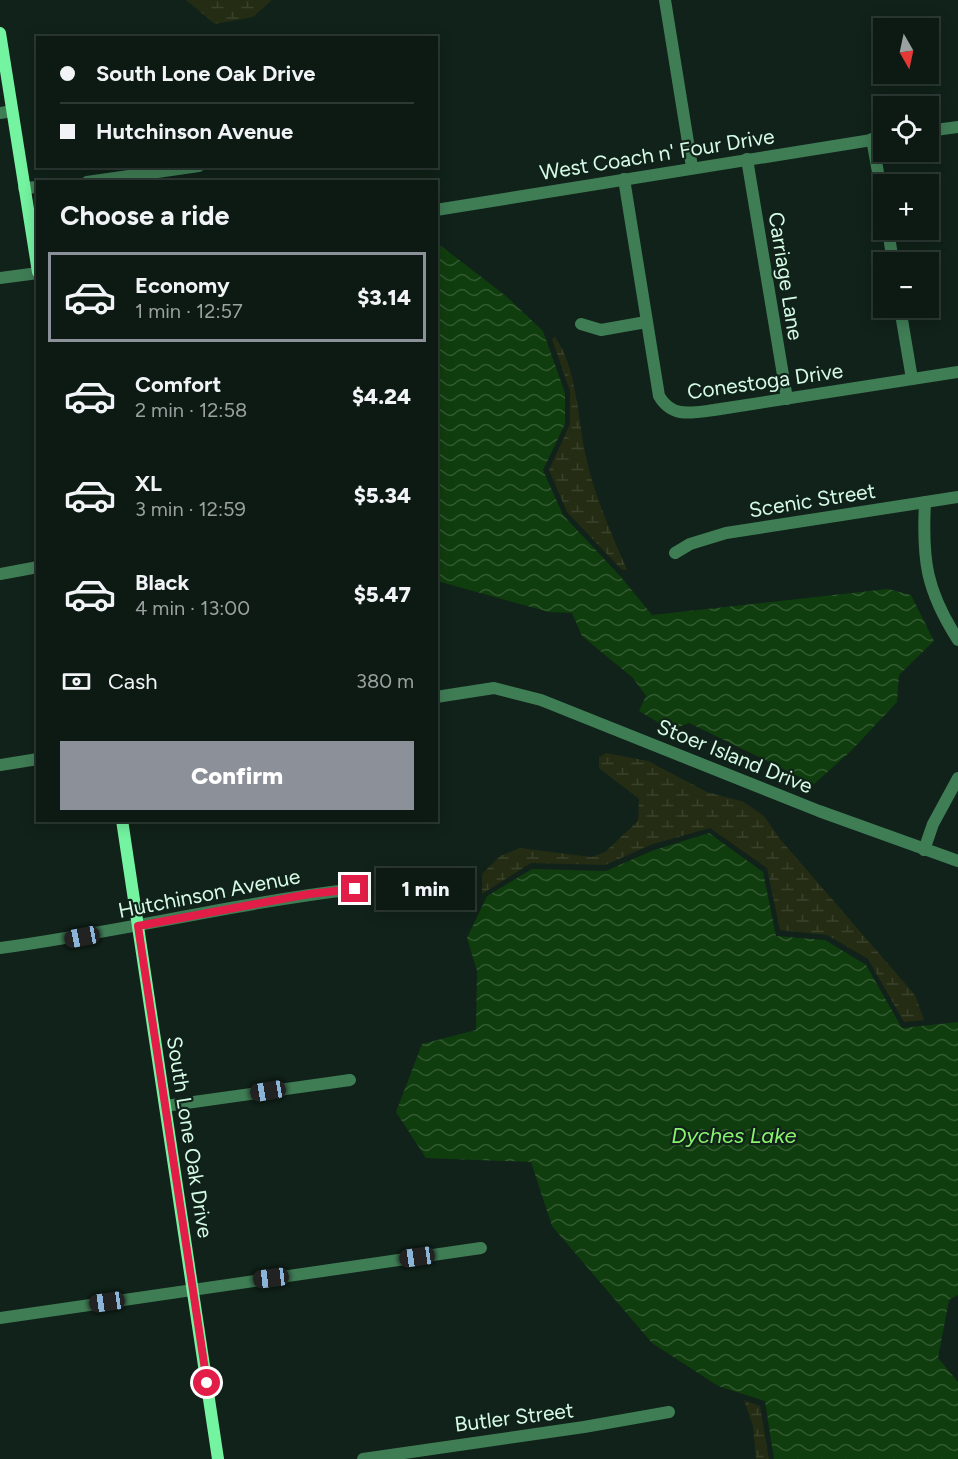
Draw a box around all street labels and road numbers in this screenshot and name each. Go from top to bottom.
street label: West Coach n' Four Drive [538,123,776,185]
street label: Carriage Lane [764,210,808,342]
street label: Conestoga Drive [685,358,845,404]
street label: Scenic Street [747,478,877,522]
street label: Stoer Island Drive [654,713,816,799]
street label: Hutchinson Avenue [116,863,302,923]
street label: South Lone Oak Drive [162,1034,218,1240]
street label: Butler Street [453,1397,575,1437]

